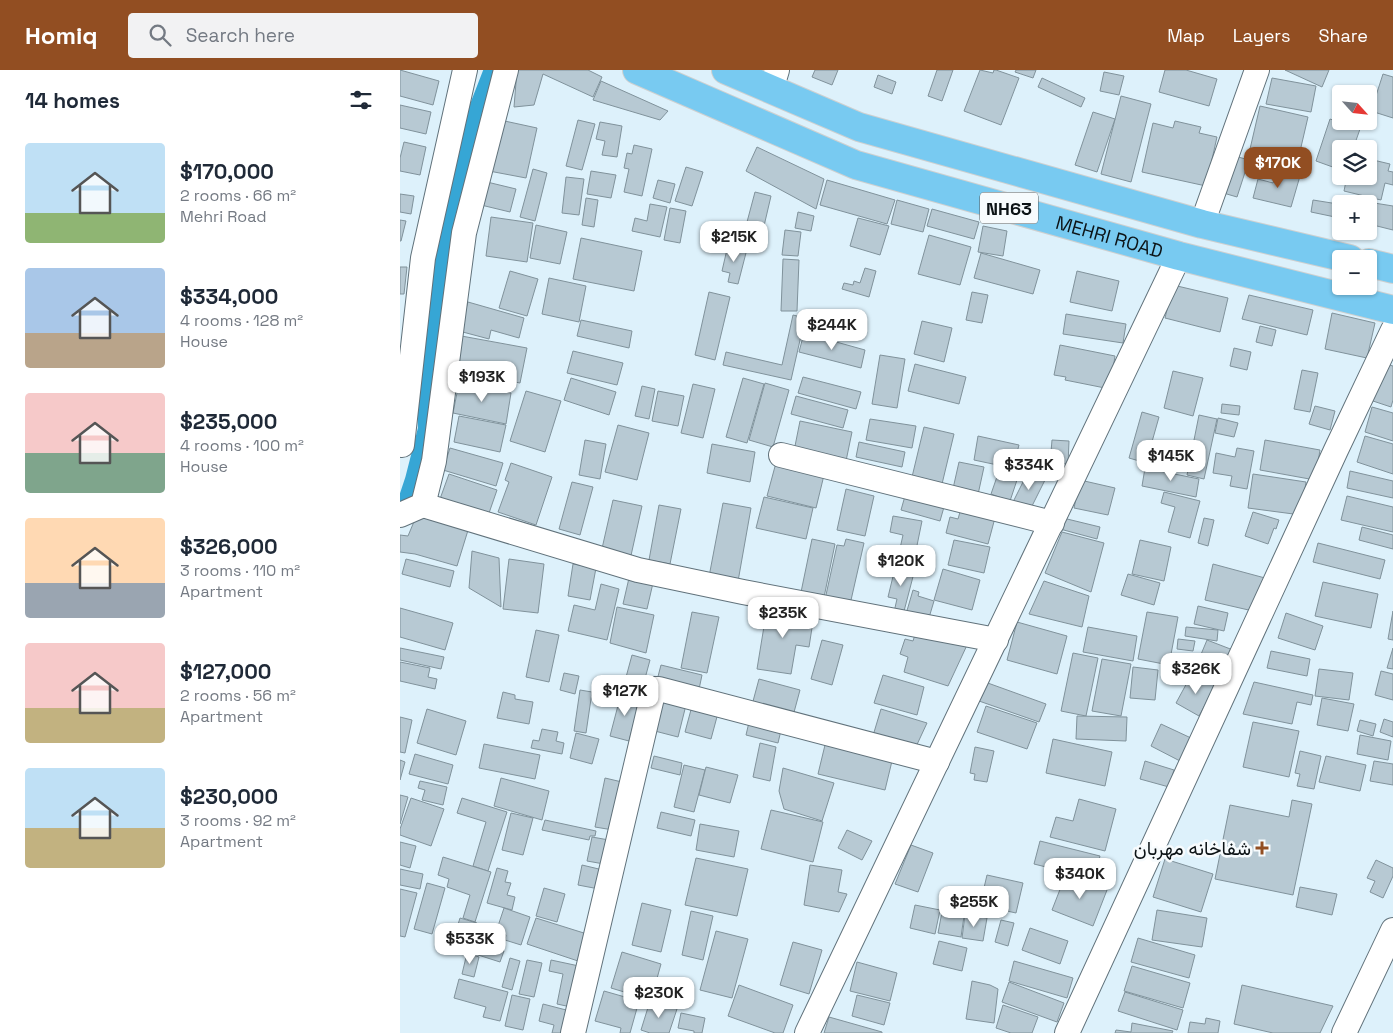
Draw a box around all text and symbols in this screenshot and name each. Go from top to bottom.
search box [128,13,478,58]
text: Homiq [25,20,98,51]
icon: search [146,21,174,49]
text: Search here [186,23,295,48]
text: Map [1167,24,1205,47]
text: Layers [1233,24,1290,47]
text: Share [1318,24,1368,47]
north arrow [1332,85,1378,130]
map controls [1332,85,1377,295]
icon: filters [347,86,375,114]
text: 14 homes [25,87,120,114]
button: layers [1332,140,1377,185]
pin: $170K [1243,146,1313,189]
text: $170K [1255,152,1301,173]
text: $170,000 [180,158,274,185]
icon: home [65,163,125,223]
text: 2 rooms · 66 m² [180,185,296,206]
road number: NH63 [980,192,1038,224]
button: + [1332,195,1377,240]
text: Mehri Road [180,206,266,227]
street label: MEHRI ROAD [1053,209,1166,263]
pin: $215K [699,220,769,263]
text: $215K [711,226,757,247]
button: − [1332,250,1377,295]
text: $334,000 [180,283,278,310]
icon: home [65,288,125,348]
pin: $244K [797,308,867,351]
text: 4 rooms · 128 m² [180,310,303,331]
text: $244K [807,314,857,335]
text: House [180,331,228,352]
pin: $193K [447,360,517,403]
text: $193K [459,366,505,387]
text: $235,000 [180,408,277,435]
icon: home [65,413,125,473]
text: 4 rooms · 100 m² [180,435,304,456]
pin: $145K [1136,440,1206,482]
text: $145K [1148,445,1194,466]
pin: $334K [994,448,1064,491]
text: $334K [1004,454,1054,475]
text: House [180,456,228,477]
text: $326,000 [180,533,278,560]
icon: home [65,538,125,598]
pin: $120K [866,544,936,587]
text: $120K [878,550,924,571]
text: 3 rooms · 110 m² [180,560,300,581]
text: Apartment [180,581,263,602]
pin: $235K [748,596,818,639]
text: $235K [759,602,807,623]
pin: $326K [1161,652,1231,695]
text: $127,000 [180,658,271,685]
text: $326K [1172,658,1220,679]
icon: home [65,663,125,723]
pin: $127K [590,674,660,717]
text: $127K [602,680,648,701]
text: 2 rooms · 56 m² [180,685,296,706]
text: Apartment [180,706,263,727]
text: $230,000 [180,783,278,810]
icon: home [65,788,125,848]
text: 3 rooms · 92 m² [180,810,296,831]
text: Apartment [180,831,263,852]
place label: شفاخانه مهربان [1134,836,1251,861]
marker: شفاخانه مهربان [1255,841,1269,855]
pin: $340K [1045,858,1115,900]
text: $340K [1055,863,1105,884]
pin: $255K [939,886,1009,928]
text: $255K [950,891,998,912]
pin: $533K [435,922,505,965]
text: $533K [446,928,494,949]
pin: $230K [624,976,694,1019]
text: $230K [634,982,684,1003]

